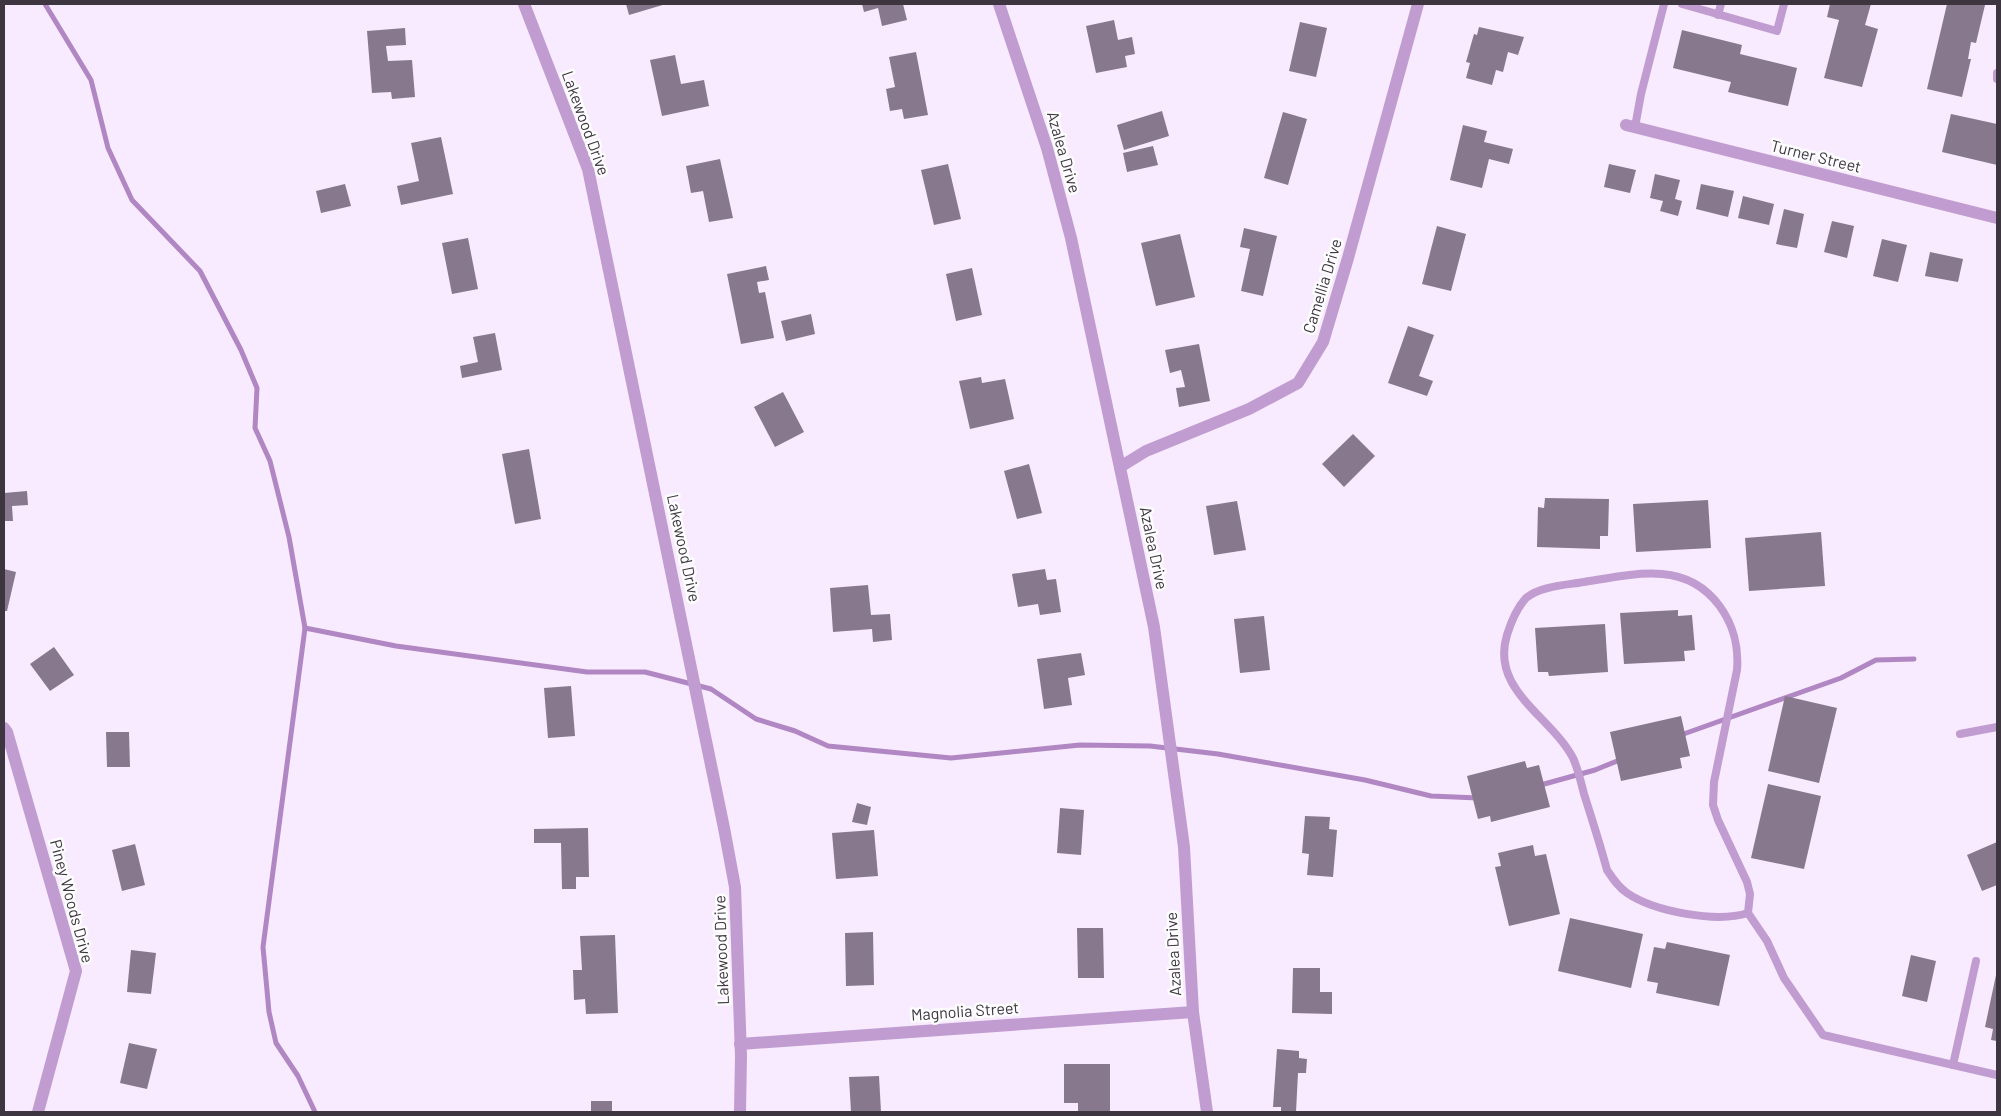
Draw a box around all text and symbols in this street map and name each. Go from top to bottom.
street label: Lakewood Drive [559,68,614,178]
street label: Azalea Drive [1044,109,1085,195]
street label: Turner Street [1769,135,1863,176]
street label: Camellia Drive [1298,236,1345,335]
street label: Lakewood Drive [664,492,705,603]
street label: Azalea Drive [1136,505,1173,591]
street label: Piney Woods Drive [47,837,98,965]
street label: Lakewood Drive [709,895,732,1005]
street label: Azalea Drive [1161,912,1184,997]
street label: Magnolia Street [910,997,1020,1024]

